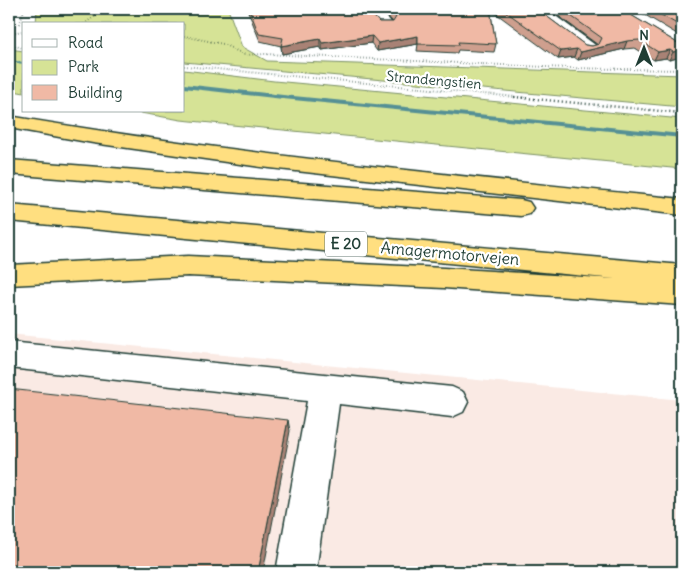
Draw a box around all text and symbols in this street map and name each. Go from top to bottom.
legend [22,22,185,112]
north arrow [618,22,668,72]
text: N [639,26,649,44]
text: Road [68,33,103,52]
text: Park [68,57,99,76]
street label: Strandengstien [386,67,482,93]
text: Building [68,83,123,102]
road number: E 20 [325,232,367,256]
street label: Amagermotorvejen [380,237,520,269]

